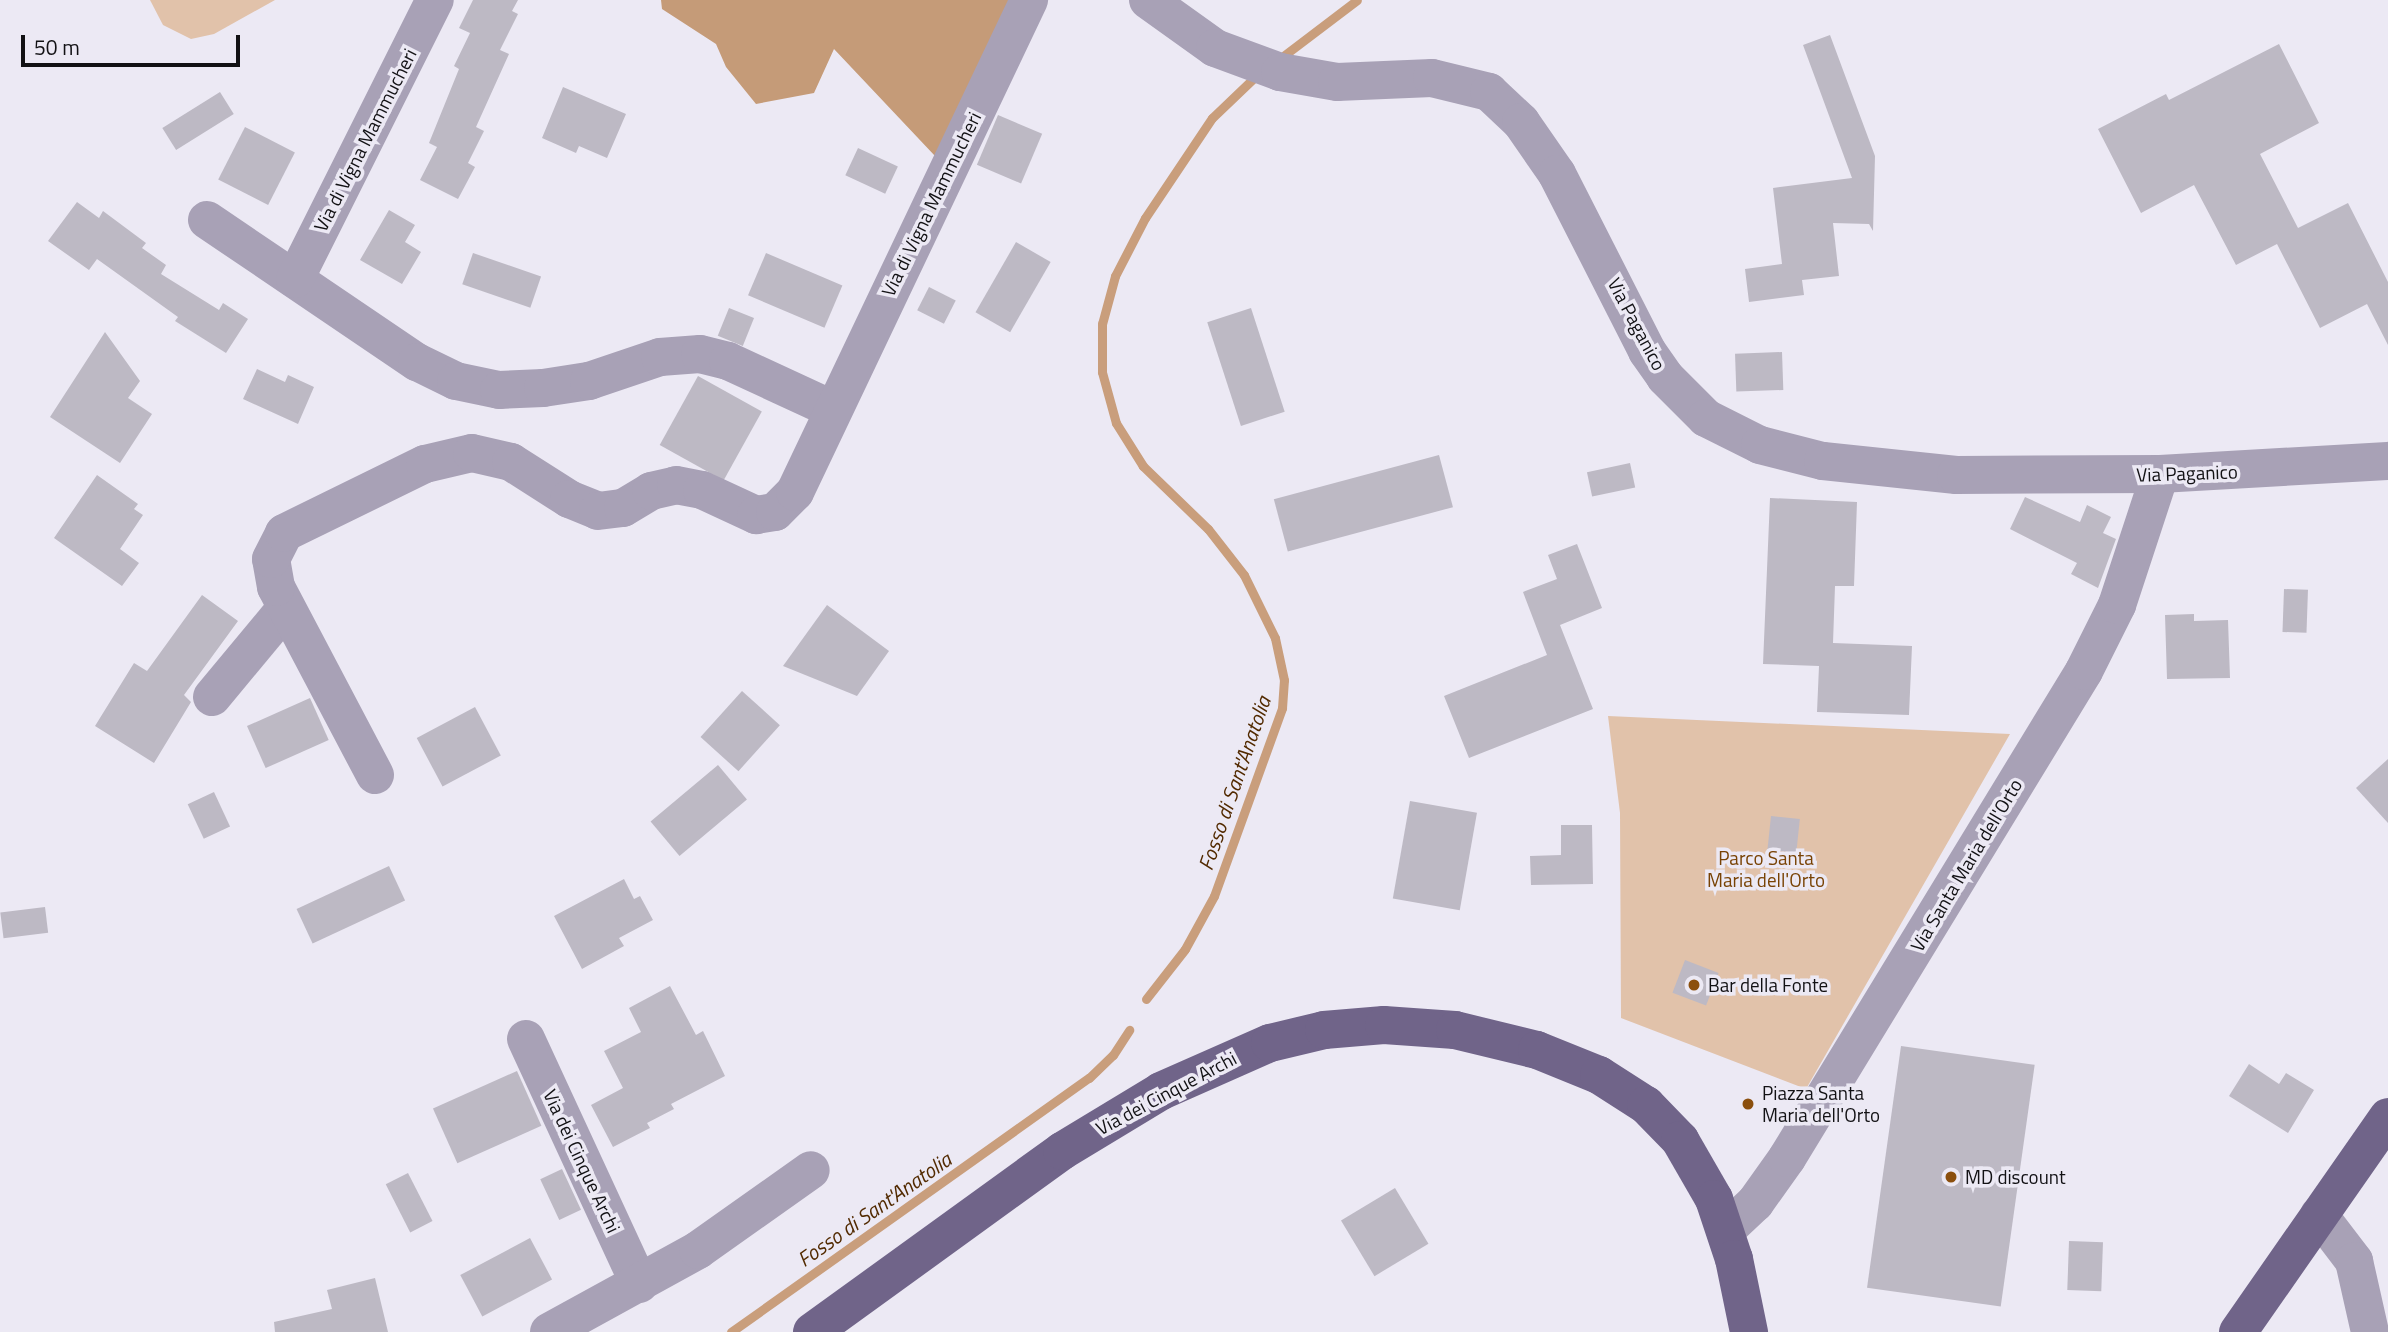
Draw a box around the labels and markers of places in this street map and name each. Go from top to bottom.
place label: Bar della Fonte [1708,974,1828,996]
marker: Bar della Fonte [1686,977,1702,993]
place label: Piazza Santa Maria dell'Orto [1762,1082,1880,1126]
marker: Piazza Santa Maria dell'Orto [1740,1096,1756,1112]
place label: MD discount [1965,1166,2066,1188]
marker: MD discount [1943,1169,1959,1185]

